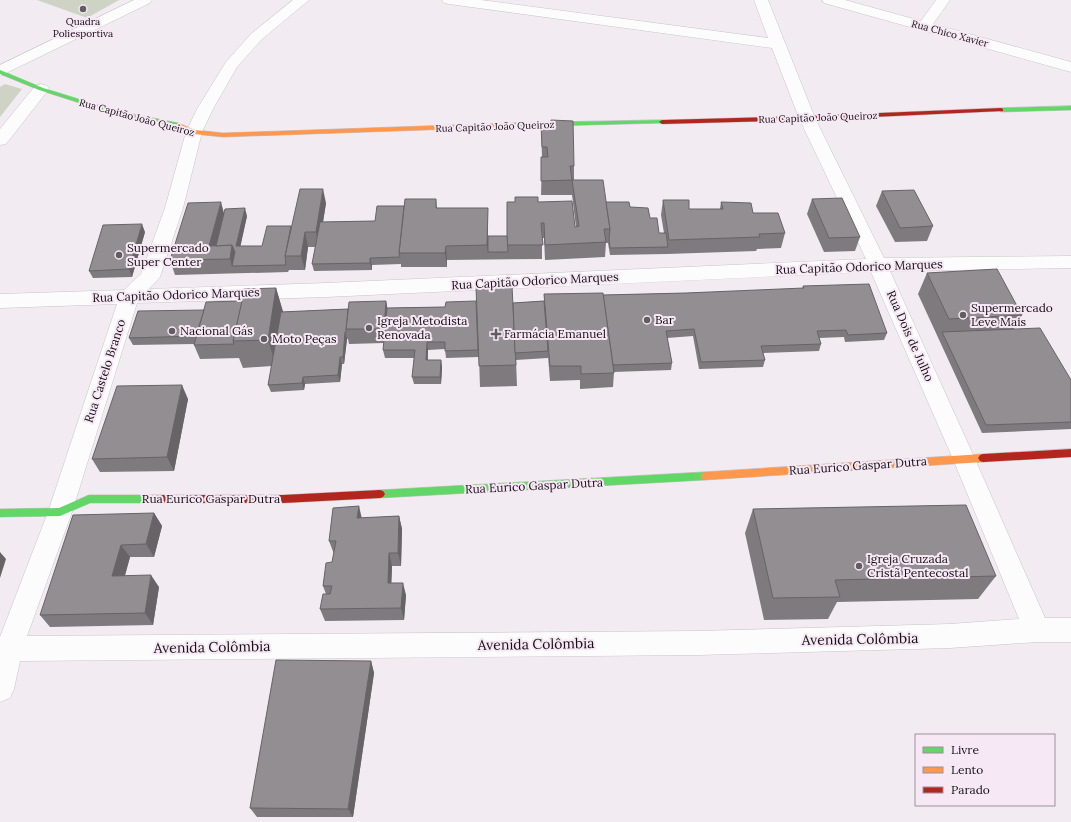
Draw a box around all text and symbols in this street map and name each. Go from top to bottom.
marker: Quadra Poliesportiva [78,4,88,14]
place label: Quadra Poliesportiva [53,15,113,40]
street label: Rua Chico Xavier [910,17,990,50]
street label: Rua Capitão João Queiroz [78,96,196,139]
street label: Rua Capitão João Queiroz [758,109,878,126]
street label: Rua Capitão João Queiroz [435,118,555,135]
place label: Supermercado Super Center [127,240,209,269]
marker: Supermercado Super Center [114,250,124,260]
street label: Rua Capitão Odorico Marques [775,256,943,277]
street label: Rua Capitão Odorico Marques [451,269,619,292]
street label: Rua Capitão Odorico Marques [92,284,260,305]
street label: Rua Dois de Julho [884,288,937,384]
place label: Supermercado Leve Mais [971,300,1053,329]
marker: Supermercado Leve Mais [958,310,968,320]
place label: Bar [655,312,675,327]
place label: Igreja Metodista Renovada [377,313,468,342]
marker: Bar [642,315,652,325]
street label: Rua Castelo Branco [81,317,128,425]
place label: Nacional Gás [180,323,253,338]
marker: Igreja Metodista Renovada [364,323,374,333]
marker: Nacional Gás [167,326,177,336]
place label: Farmácia Emanuel [504,326,606,341]
marker: Farmácia Emanuel [491,329,501,339]
place label: Moto Peças [272,331,337,346]
marker: Moto Peças [259,334,269,344]
street label: Rua Eurico Gaspar Dutra [788,453,927,478]
street label: Rua Eurico Gaspar Dutra [465,474,603,497]
street label: Rua Eurico Gaspar Dutra [142,491,280,506]
place label: Igreja Cruzada Cristã Pentecostal [867,551,968,580]
marker: Igreja Cruzada Cristã Pentecostal [854,561,864,571]
street label: Avenida Colômbia [801,629,918,649]
street label: Avenida Colômbia [477,634,594,654]
street label: Avenida Colômbia [153,637,270,657]
legend [915,734,1055,806]
text: Livre [951,742,979,757]
text: Lento [951,762,983,777]
text: Parado [951,782,990,797]

